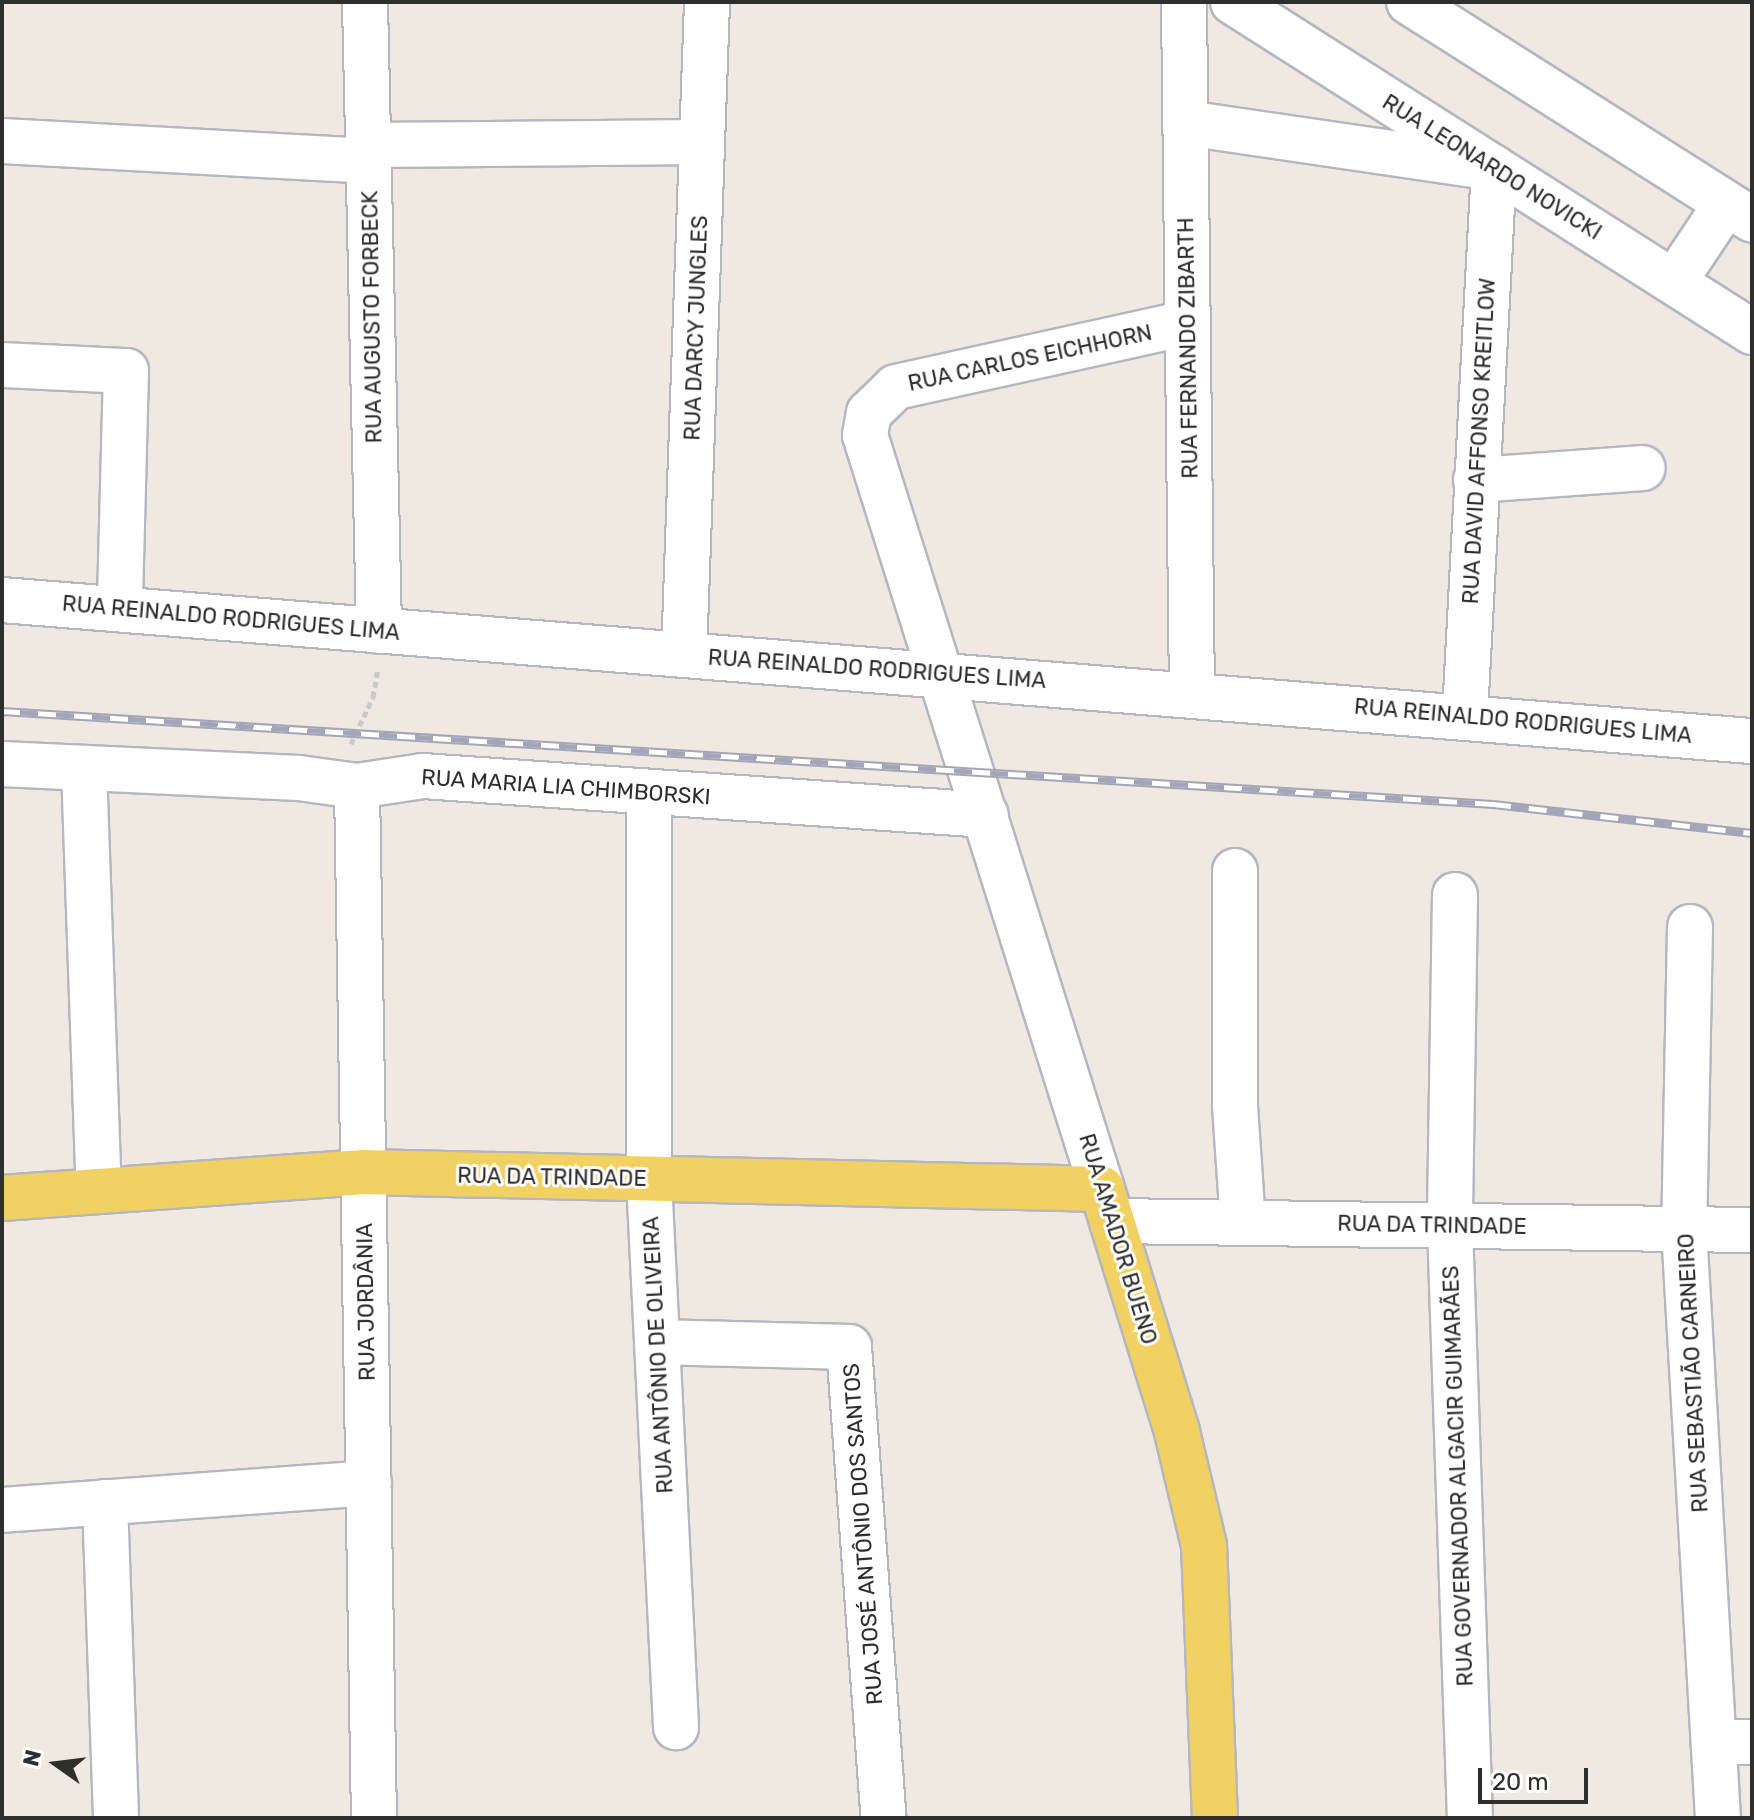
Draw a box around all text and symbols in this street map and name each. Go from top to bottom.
street label: RUA LEONARDO NOVICKI [1377,88,1607,246]
street label: RUA AUGUSTO FORBECK [357,190,387,444]
street label: RUA DARCY JUNGLES [679,214,713,442]
street label: RUA FERNANDO ZIBARTH [1173,217,1203,479]
street label: RUA DAVID AFFONSO KREITLOW [1457,277,1501,605]
street label: RUA CARLOS EICHHORN [905,319,1155,397]
street label: RUA REINALDO RODRIGUES LIMA [61,590,401,646]
street label: RUA REINALDO RODRIGUES LIMA [707,644,1047,694]
street label: RUA REINALDO RODRIGUES LIMA [1353,693,1693,749]
street label: RUA MARIA LIA CHIMBORSKI [420,764,712,810]
street label: RUA AMADOR BUENO [1073,1130,1163,1348]
street label: RUA DA TRINDADE [456,1162,648,1192]
street label: RUA DA TRINDADE [1336,1210,1528,1240]
street label: RUA ANTÔNIO DE OLIVEIRA [638,1215,678,1495]
street label: RUA JORDÂNIA [351,1222,381,1382]
street label: RUA SEBASTIÃO CARNEIRO [1672,1232,1714,1514]
street label: RUA GOVERNADOR ALGACIR GUIMARÃES [1437,1264,1479,1688]
street label: RUA JOSÉ ANTÔNIO DOS SANTOS [838,1362,888,1706]
north arrow [16,1724,96,1804]
text: N [17,1747,47,1769]
scale bar [1482,1752,1592,1802]
text: 20 m [1492,1768,1549,1796]

